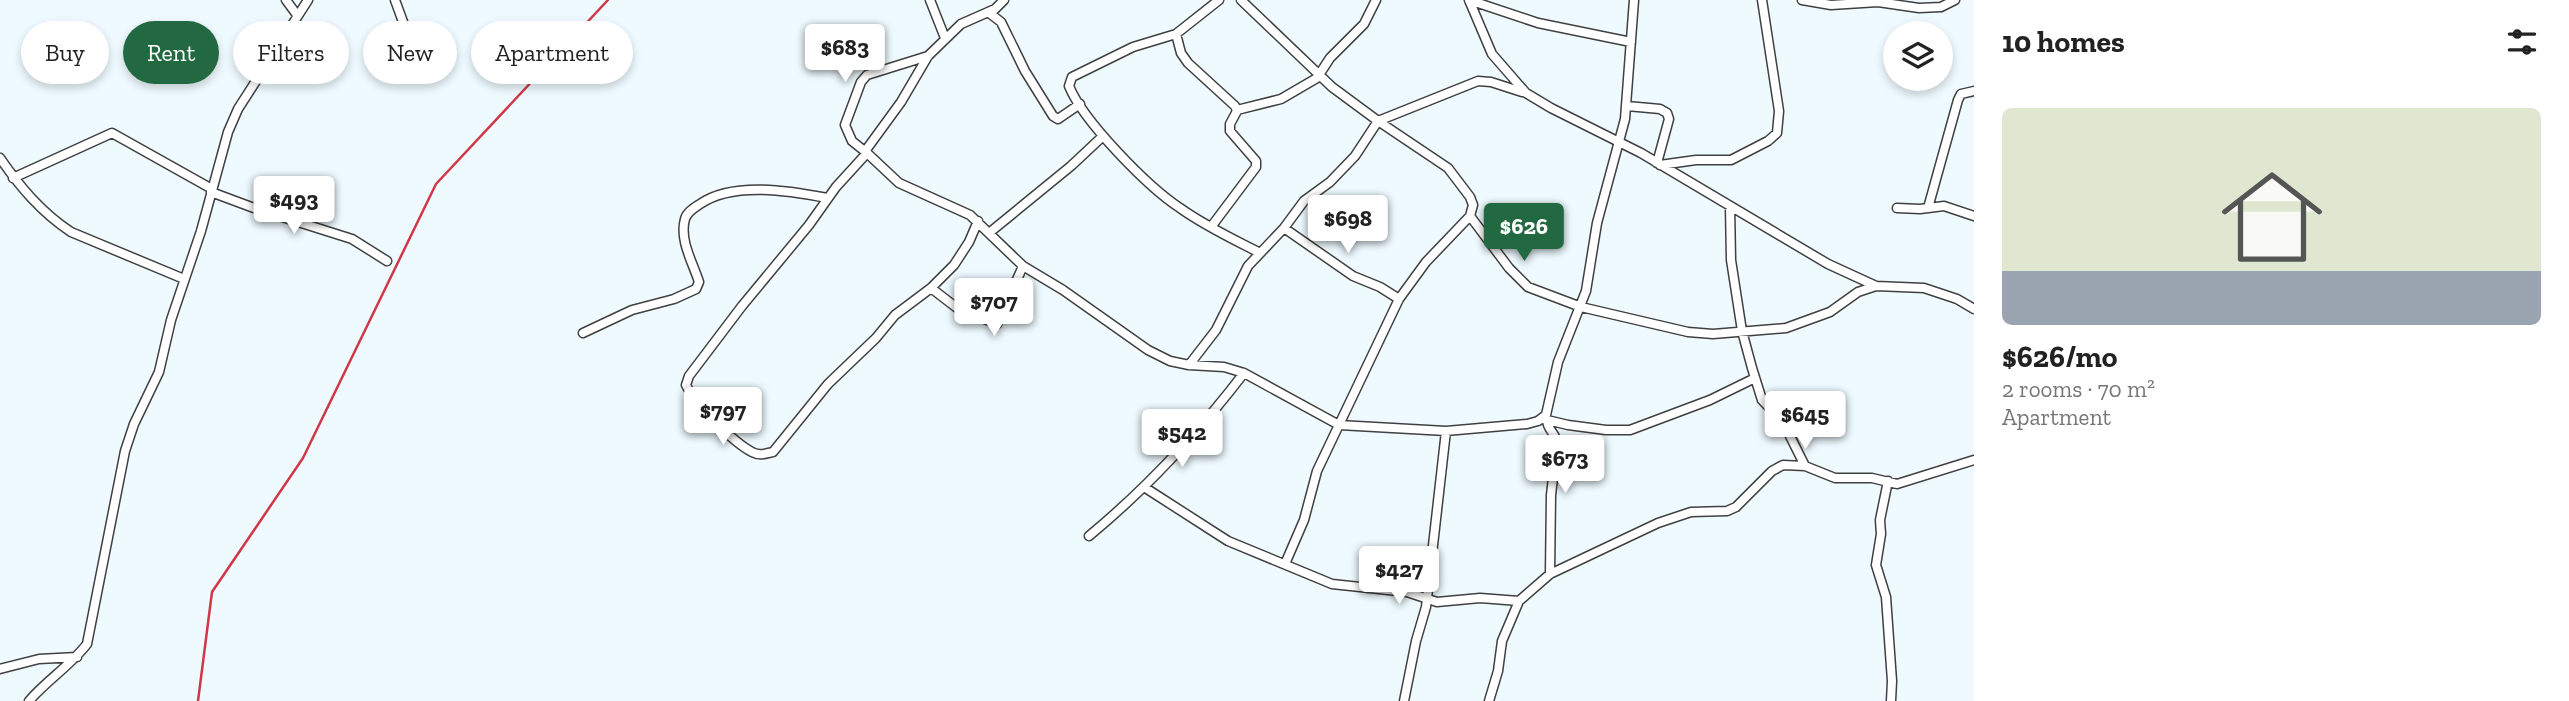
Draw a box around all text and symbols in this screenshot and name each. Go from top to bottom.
chip: Buy [21,21,109,84]
chip: Rent [123,21,219,84]
chip: Filters [233,21,349,84]
chip: New [363,21,457,84]
chip: Apartment [471,21,633,84]
map controls [1883,21,1953,91]
button: layers [1883,21,1953,91]
icon: filters [2503,23,2541,61]
pin: $683 [804,24,886,84]
text: 10 homes [2002,24,2125,60]
text: $683 [821,33,869,61]
icon: home [2209,154,2335,280]
pin: $493 [253,176,335,236]
text: $493 [270,185,318,213]
pin: $698 [1307,196,1389,255]
text: $698 [1324,204,1372,232]
pin: $626 [1483,204,1565,263]
text: $626 [1500,212,1548,240]
pin: $707 [953,278,1035,338]
text: $707 [970,287,1018,315]
text: $626/mo [2002,339,2117,375]
text: 2 rooms · 70 m² [2002,375,2155,403]
pin: $797 [682,388,764,447]
pin: $645 [1764,392,1846,451]
text: $797 [700,396,746,424]
text: $645 [1781,400,1829,428]
text: Apartment [2002,403,2111,431]
pin: $542 [1141,410,1223,469]
text: $542 [1158,418,1206,446]
pin: $673 [1524,435,1606,495]
text: $673 [1541,444,1589,472]
pin: $427 [1358,546,1440,606]
text: $427 [1375,555,1423,583]

